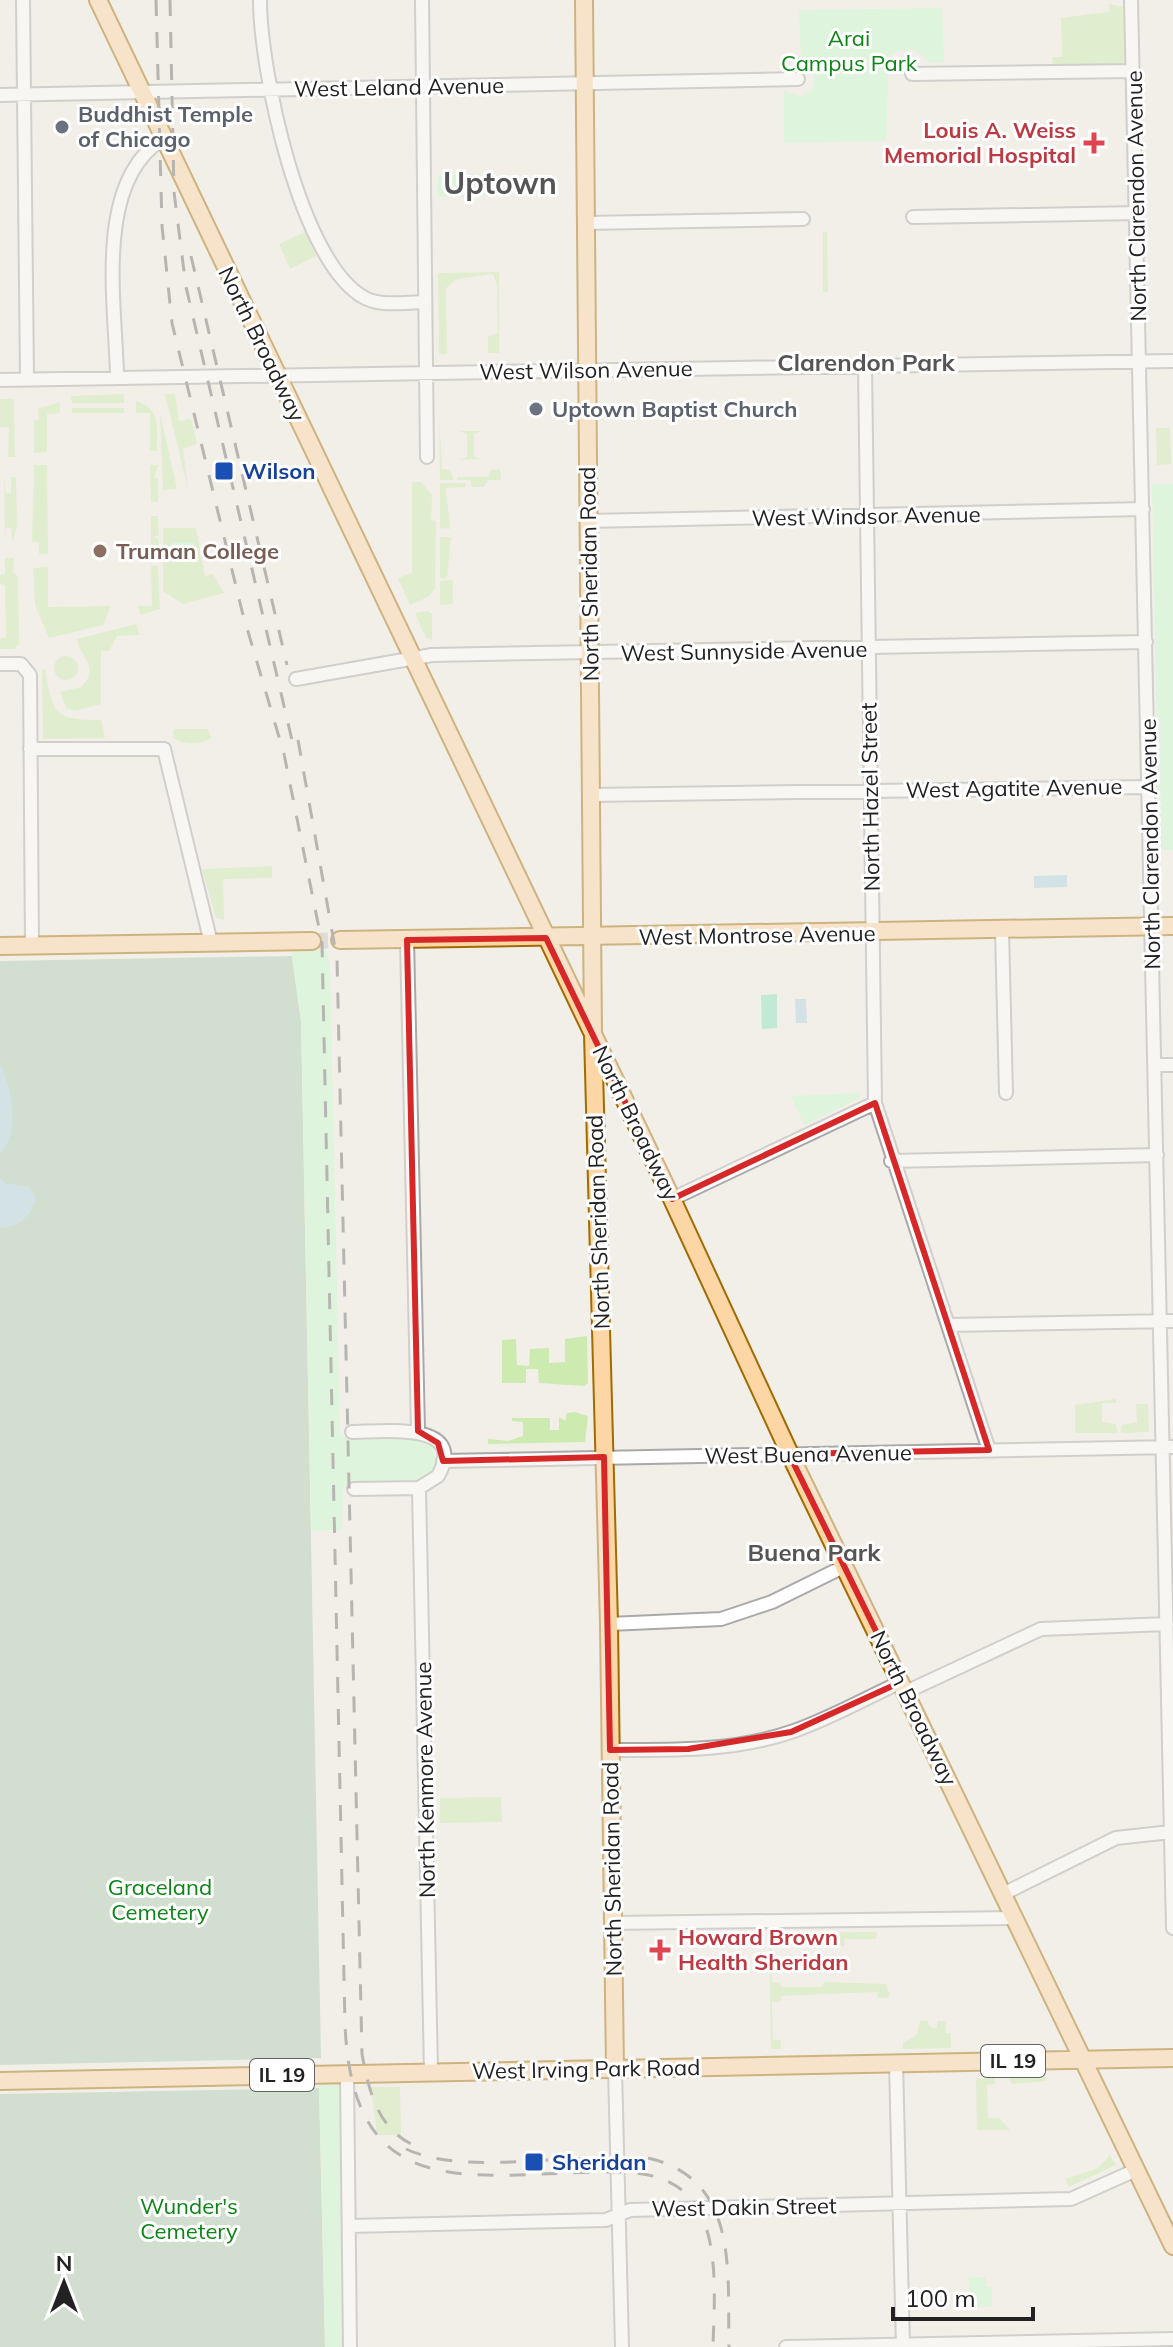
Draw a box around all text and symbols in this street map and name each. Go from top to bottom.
park label: Arai Campus Park [781,24,918,77]
street label: North Clarendon Avenue [1120,70,1152,322]
street label: West Leland Avenue [294,71,504,103]
place label: Buddhist Temple of Chicago [78,100,253,153]
place label: Louis A. Weiss Memorial Hospital [884,116,1076,169]
marker: Buddhist Temple of Chicago [53,118,71,136]
marker: Louis A. Weiss Memorial Hospital [1083,132,1105,154]
district label: Uptown [443,164,557,202]
street label: North Broadway [212,262,312,427]
district label: Clarendon Park [777,347,956,377]
street label: West Wilson Avenue [479,354,693,386]
place label: Uptown Baptist Church [552,395,798,423]
marker: Uptown Baptist Church [527,400,545,418]
place label: Wilson [242,457,315,485]
marker: Wilson [213,460,235,482]
street label: North Sheridan Road [573,466,605,682]
street label: West Windsor Avenue [751,500,981,532]
place label: Truman College [116,537,279,565]
marker: Truman College [91,542,109,560]
street label: West Sunnyside Avenue [620,635,868,667]
street label: North Hazel Street [854,702,886,892]
street label: North Clarendon Avenue [1134,718,1166,970]
street label: West Agatite Avenue [905,772,1123,804]
street label: West Montrose Avenue [638,919,876,951]
street label: North Broadway [586,1041,686,1206]
street label: North Sheridan Road [580,1114,616,1330]
street label: West Buena Avenue [704,1438,912,1470]
district label: Buena Park [748,1537,881,1567]
street label: North Broadway [864,1626,964,1791]
street label: North Kenmore Avenue [409,1662,441,1898]
street label: North Sheridan Road [596,1761,628,1977]
park label: Graceland Cemetery [108,1873,212,1926]
place label: Howard Brown Health Sheridan [678,1923,849,1976]
marker: Howard Brown Health Sheridan [649,1939,671,1961]
road number: IL 19 [981,2045,1045,2077]
street label: West Irving Park Road [471,2053,701,2085]
road number: IL 19 [250,2059,314,2091]
place label: Sheridan [552,2148,646,2176]
marker: Sheridan [523,2151,545,2173]
street label: West Dakin Street [651,2191,837,2223]
park label: Wunder's Cemetery [140,2192,238,2245]
north arrow [24,2243,104,2323]
text: N [56,2249,72,2277]
scale bar [893,2271,1033,2321]
text: 100 m [905,2283,976,2313]

